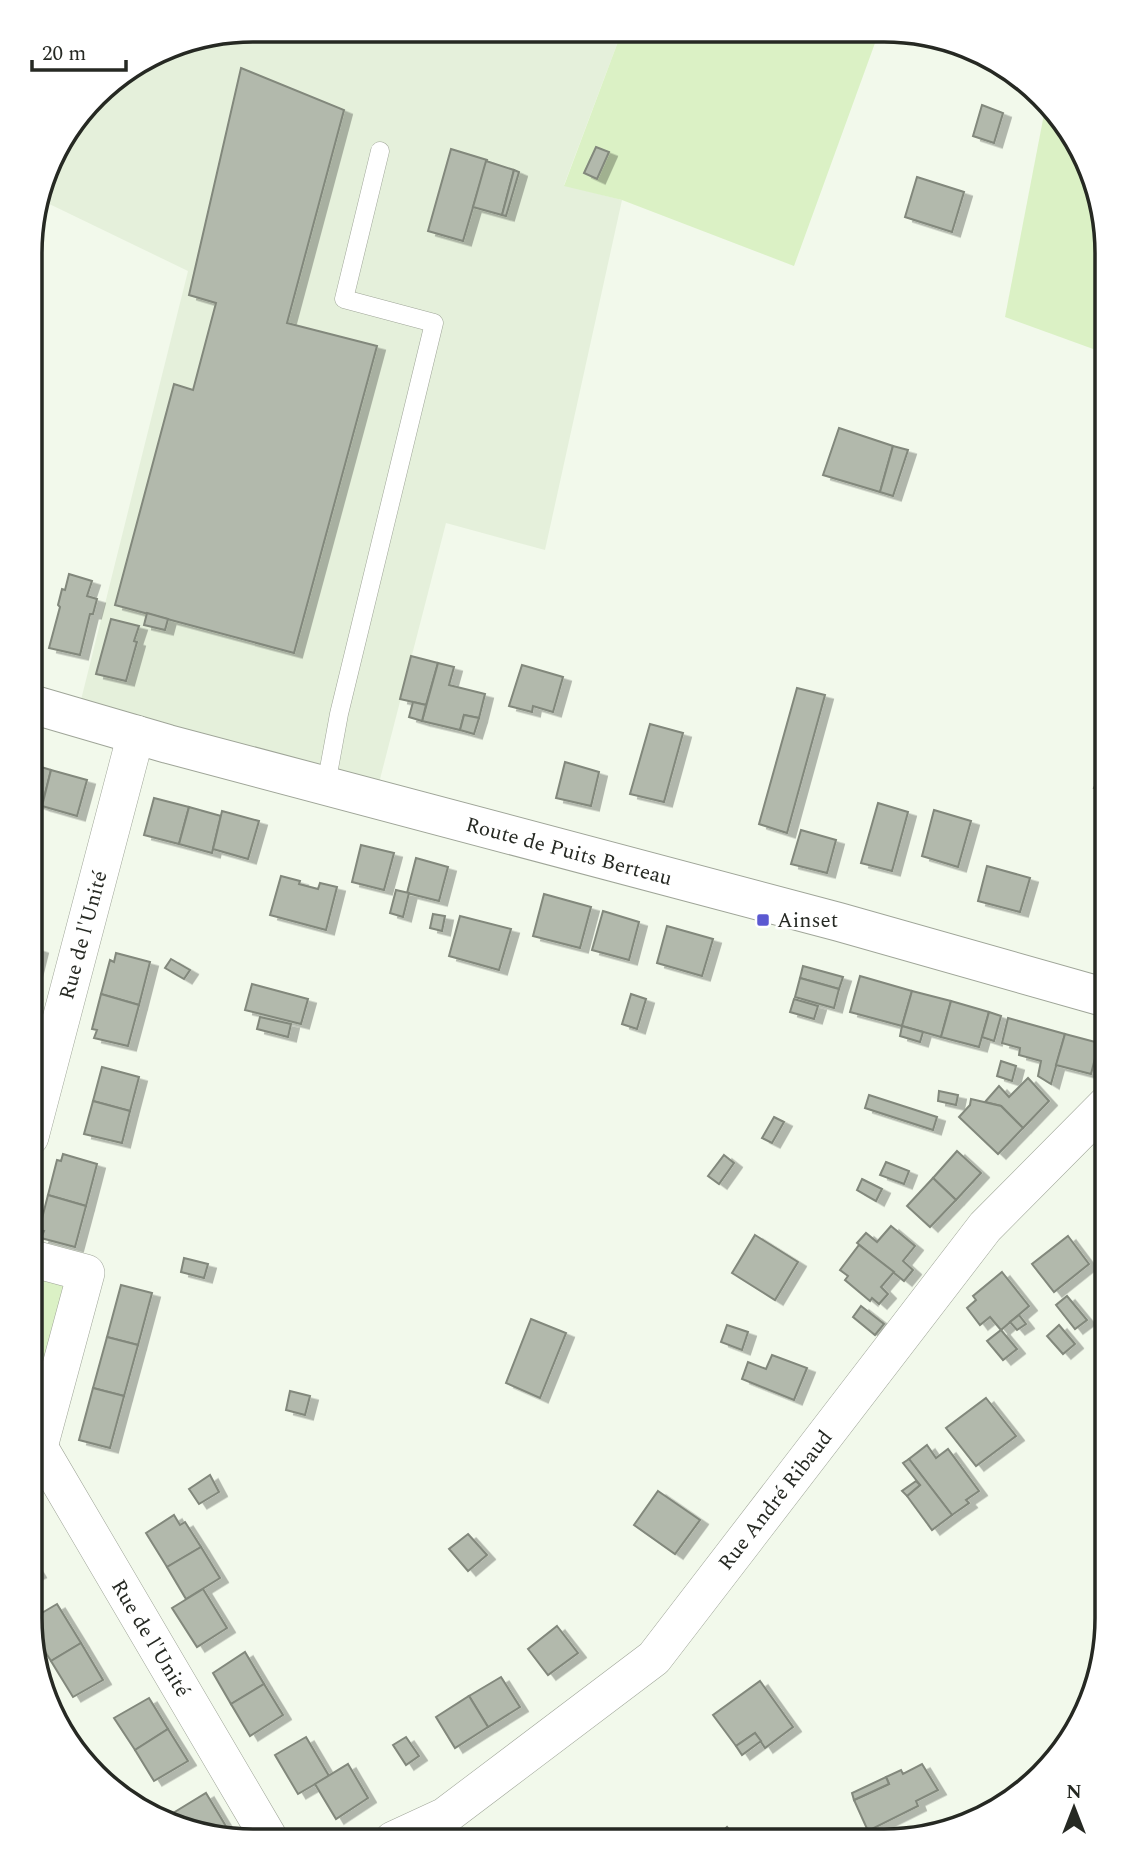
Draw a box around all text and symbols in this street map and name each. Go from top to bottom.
scale bar [32,28,126,72]
text: 20 m [42,38,86,70]
street label: Route de Puits Berteau [462,809,676,895]
street label: Rue de l'Unité [51,867,117,1003]
place label: Ainset [777,905,838,937]
marker: Ainset [755,912,771,928]
street label: Rue André Ribaud [711,1424,841,1578]
street label: Rue de l'Unité [102,1573,198,1704]
north arrow [1039,1773,1109,1843]
text: N [1066,1778,1082,1807]

